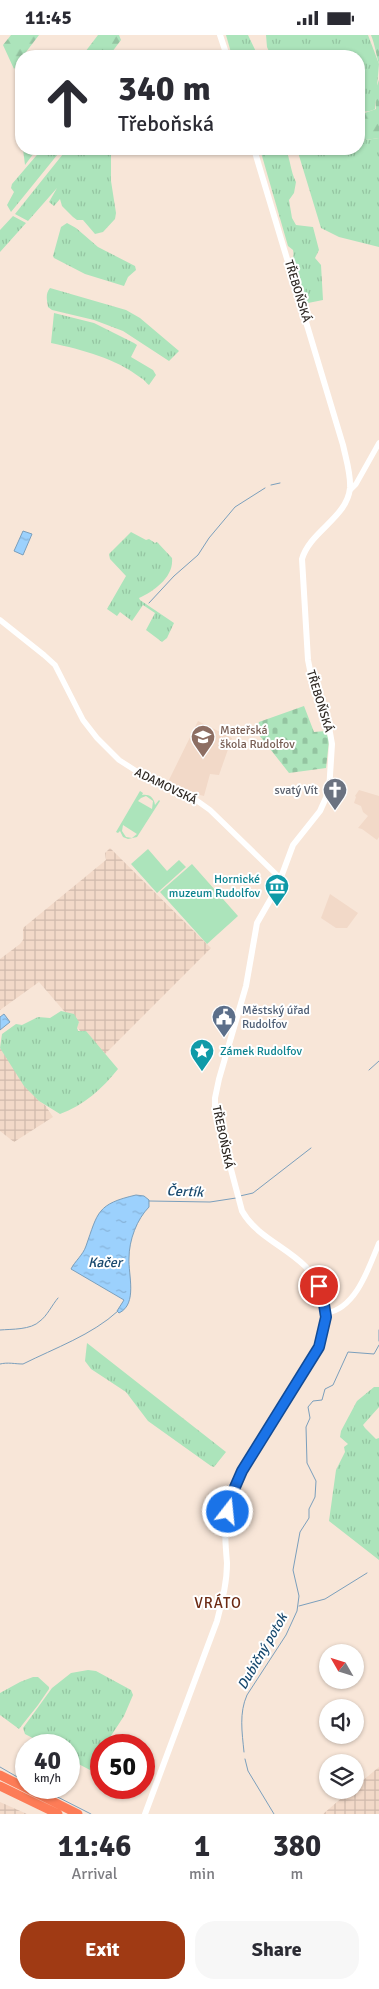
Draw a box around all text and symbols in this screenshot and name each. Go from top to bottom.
text: 11:45 [25,6,72,30]
text: 340 m [118,67,211,110]
icon: ahead [35,70,100,135]
text: Třeboňská [118,110,214,137]
street label: TŘEBOŇSKÁ [281,258,314,325]
street label: TŘEBOŇSKÁ [303,668,336,735]
place label: Mateřská škola Rudolfov [220,723,295,752]
school or university icon: Mateřská škola Rudolfov [190,724,216,758]
street label: ADAMOVSKÁ [132,765,200,808]
church icon: svatý Vít [322,777,348,811]
place label: svatý Vít [275,783,318,798]
place label: Hornické muzeum Rudolfov [169,872,261,901]
museum icon: Hornické muzeum Rudolfov [264,873,290,907]
place label: Městský úřad Rudolfov [242,1003,310,1032]
public building icon: Městský úřad Rudolfov [211,1004,237,1038]
place icon: Zámek Rudolfov [189,1038,215,1072]
place label: Zámek Rudolfov [220,1044,302,1059]
street label: TŘEBOŇSKÁ [208,1104,237,1171]
water label: Čertík [166,1182,206,1201]
water label: Kačer [88,1254,124,1271]
pin [298,1265,340,1307]
icon: arrive [305,1272,333,1300]
position arrow [201,1485,253,1537]
district label: VRÁTO [194,1593,242,1612]
water label: Dubičný potok [234,1608,292,1692]
north arrow [319,1644,364,1689]
map controls [319,1644,364,1799]
button: sound [319,1699,364,1744]
speed limit sign: 50 [90,1734,155,1799]
text: 40 [34,1745,61,1776]
button: layers [319,1754,364,1799]
text: km/h [34,1771,61,1786]
text: 11:46 [58,1828,131,1865]
text: 1 [194,1828,210,1865]
text: 380 [273,1828,321,1865]
text: Arrival [71,1864,118,1884]
text: min [189,1864,215,1884]
text: m [291,1864,303,1884]
button: Exit [20,1921,185,1979]
button: Share [195,1921,359,1979]

